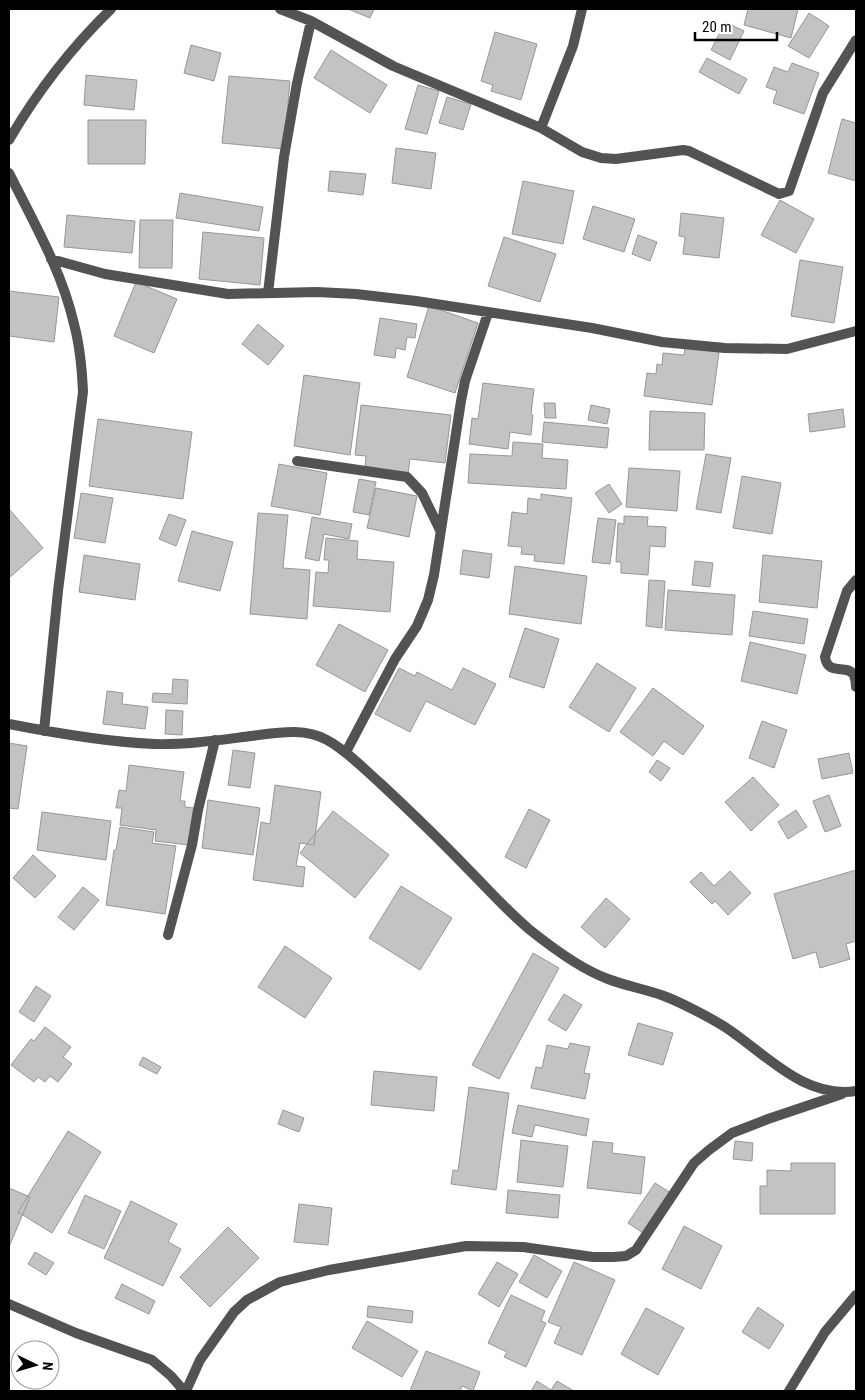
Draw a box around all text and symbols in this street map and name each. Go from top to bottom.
scale bar [695,10,778,42]
text: 20 m [702,18,732,36]
north arrow [10,1340,60,1390]
text: N [40,1361,56,1371]

